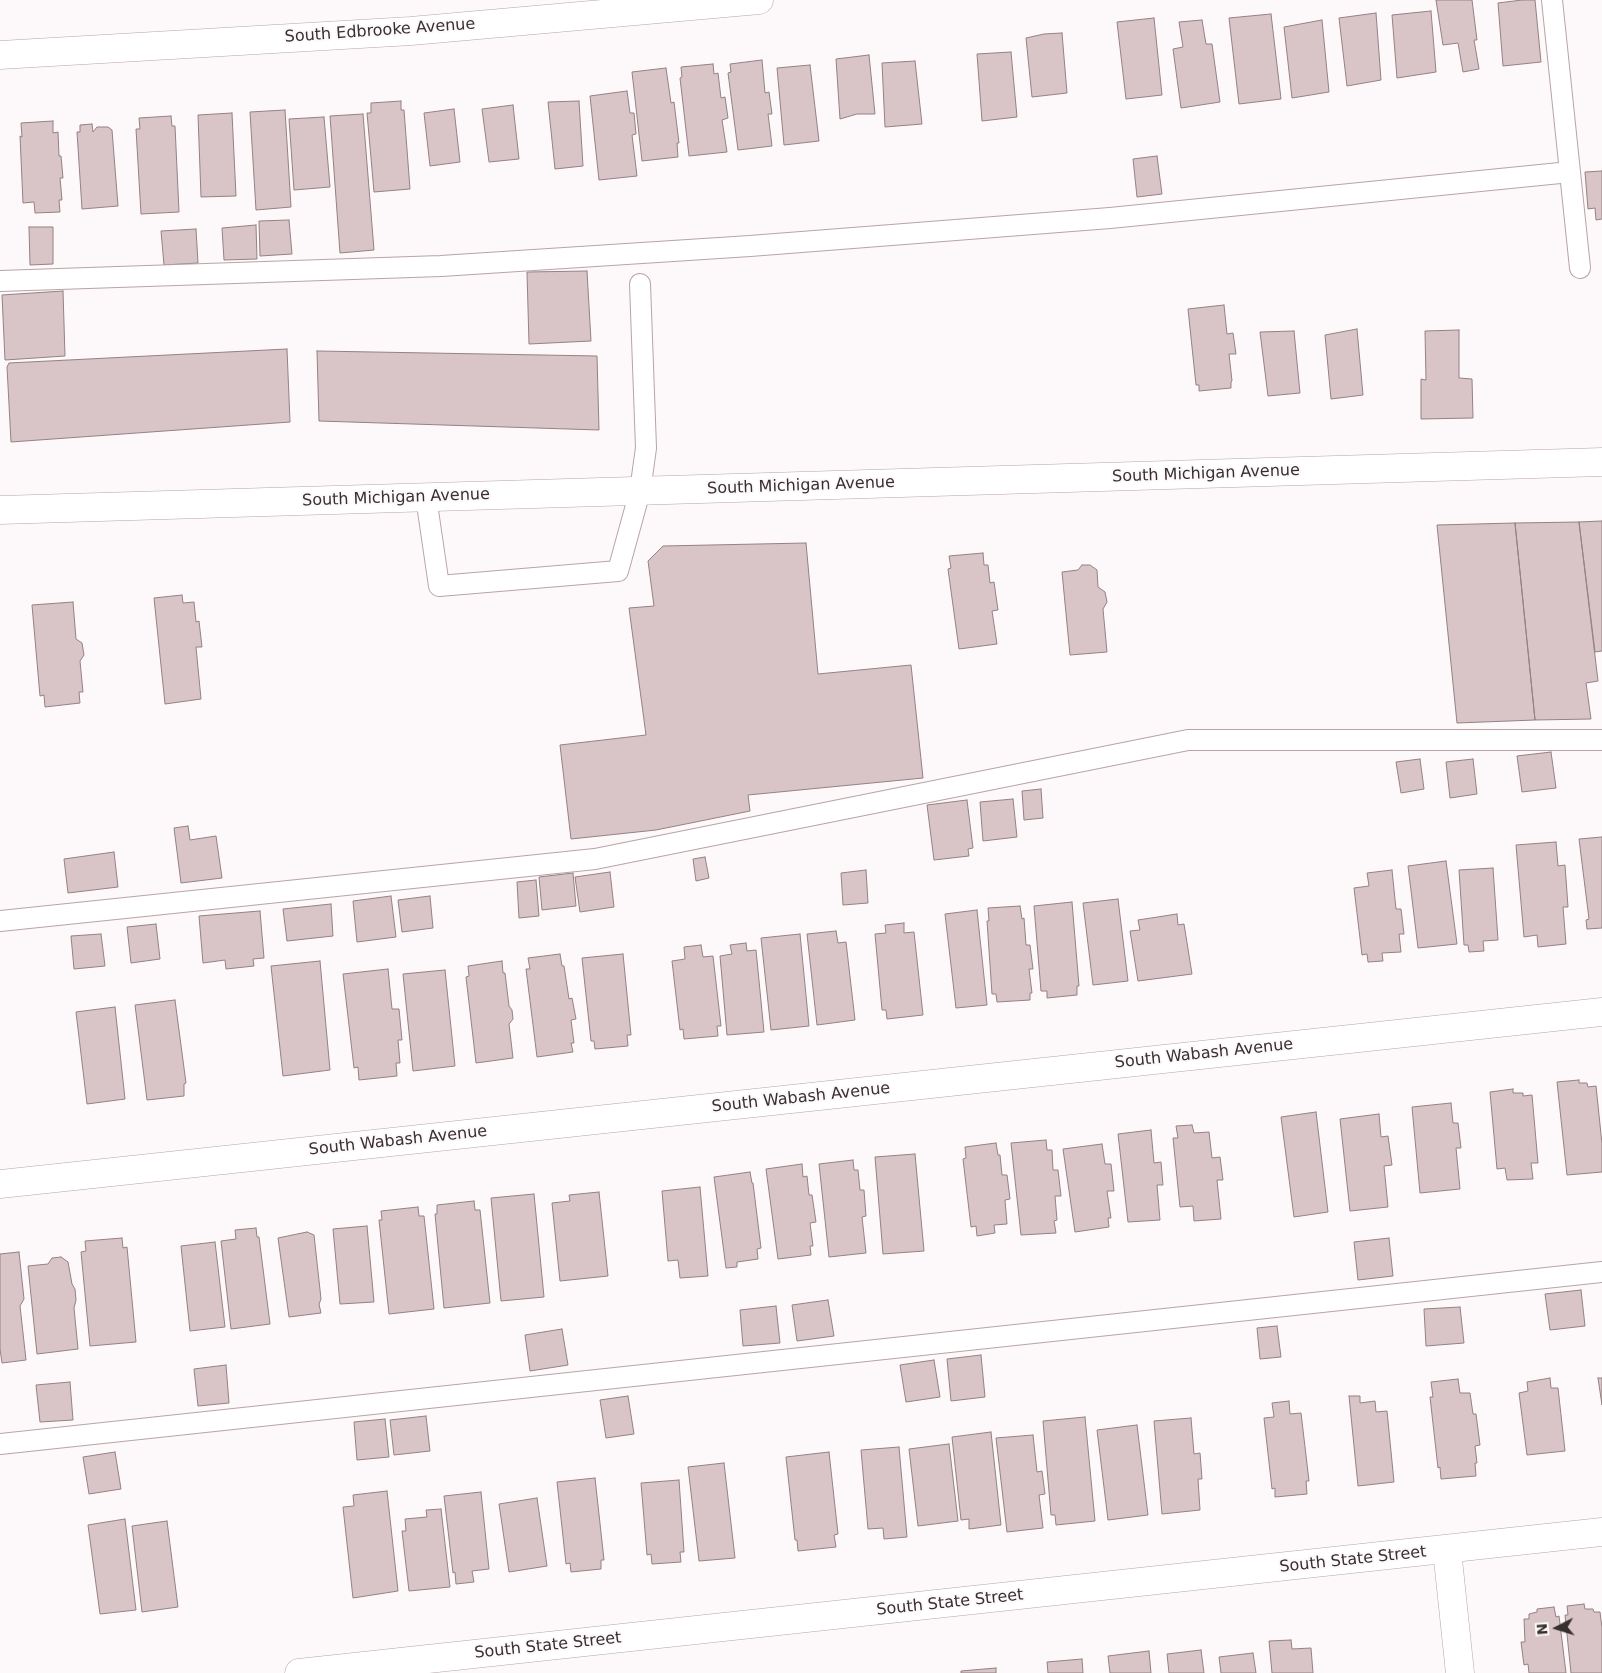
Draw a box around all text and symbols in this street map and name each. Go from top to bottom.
street label: South Edbrooke Avenue [284,15,476,47]
street label: South Michigan Avenue [1112,461,1300,487]
street label: South Michigan Avenue [707,473,895,499]
street label: South Michigan Avenue [302,485,490,511]
street label: South Wabash Avenue [1114,1035,1294,1073]
street label: South Wabash Avenue [711,1079,891,1117]
street label: South Wabash Avenue [308,1122,488,1160]
street label: South State Street [1279,1543,1427,1577]
street label: South State Street [876,1586,1024,1620]
north arrow [1532,1603,1582,1653]
text: N [1534,1623,1551,1636]
street label: South State Street [474,1629,622,1663]

